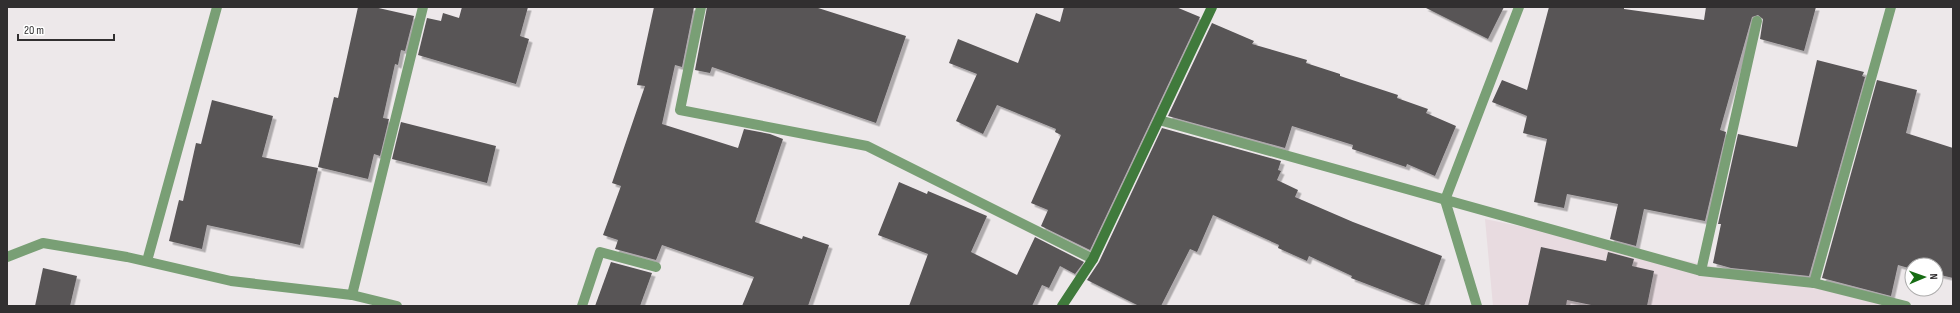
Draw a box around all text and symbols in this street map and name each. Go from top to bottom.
scale bar [18,16,114,42]
text: 20 m [24,23,44,38]
north arrow [1904,257,1944,297]
text: N [1927,274,1940,280]

